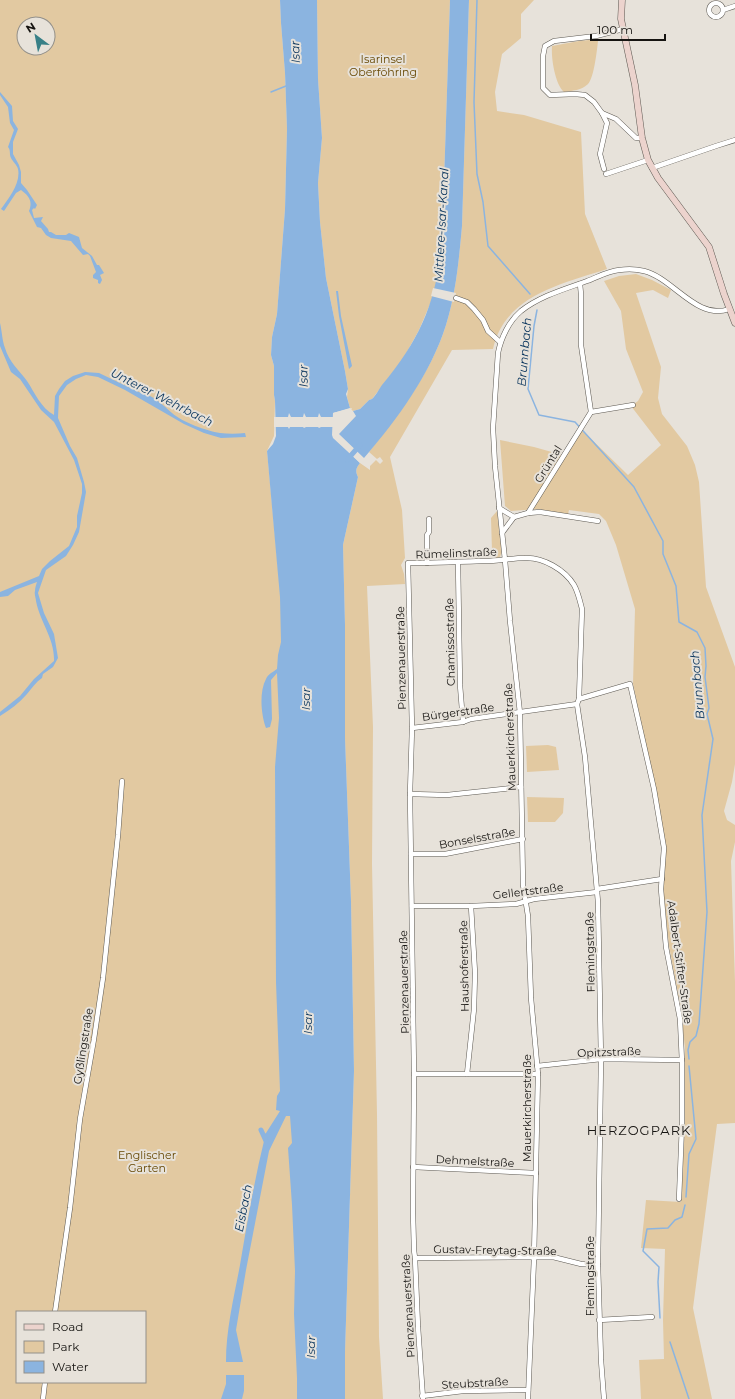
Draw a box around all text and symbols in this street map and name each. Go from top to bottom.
north arrow [16,16,56,56]
scale bar [591,16,665,42]
text: N [23,19,38,36]
text: 100 m [597,22,633,37]
water label: Isar [287,40,303,63]
park label: Isarinsel Oberföhring [349,52,417,79]
water label: Mittlere-Isar-Kanal [431,167,452,282]
water label: Brunnbach [514,317,534,387]
water label: Isar [295,364,311,387]
water label: Unterer Wehrbach [108,365,216,429]
street label: Grüntal [531,443,565,485]
street label: Rümelinstraße [415,545,497,561]
street label: Chamissostraße [442,597,458,686]
street label: Pienzenauerstraße [393,606,409,710]
water label: Brunnbach [687,650,707,720]
street label: Mauerkircherstraße [501,682,519,791]
water label: Isar [298,688,313,710]
street label: Bürgerstraße [421,700,495,724]
street label: Bonselsstraße [438,824,517,852]
street label: Gellertstraße [492,880,564,902]
street label: Adalbert-Stifter-Straße [664,899,696,1025]
street label: Flemingstraße [582,911,598,992]
street label: Haushoferstraße [456,920,472,1012]
street label: Pienzenauerstraße [396,930,412,1034]
street label: Gyßlingstraße [70,1007,96,1085]
water label: Isar [300,1012,315,1034]
street label: Opitzstraße [577,1044,642,1060]
street label: Mauerkircherstraße [520,1054,534,1162]
district label: HERZOGPARK [587,1122,691,1138]
park label: Englischer Garten [118,1148,176,1175]
street label: Dehmelstraße [435,1152,515,1170]
water label: Eisbach [231,1183,255,1233]
street label: Flemingstraße [583,1235,597,1316]
street label: Gustav-Freytag-Straße [433,1242,557,1258]
street label: Pienzenauerstraße [398,1253,418,1358]
legend [16,1311,146,1383]
text: Road [52,1319,83,1334]
water label: Isar [303,1336,318,1358]
text: Park [52,1339,80,1354]
text: Water [52,1359,89,1374]
street label: Steubstraße [441,1374,509,1392]

